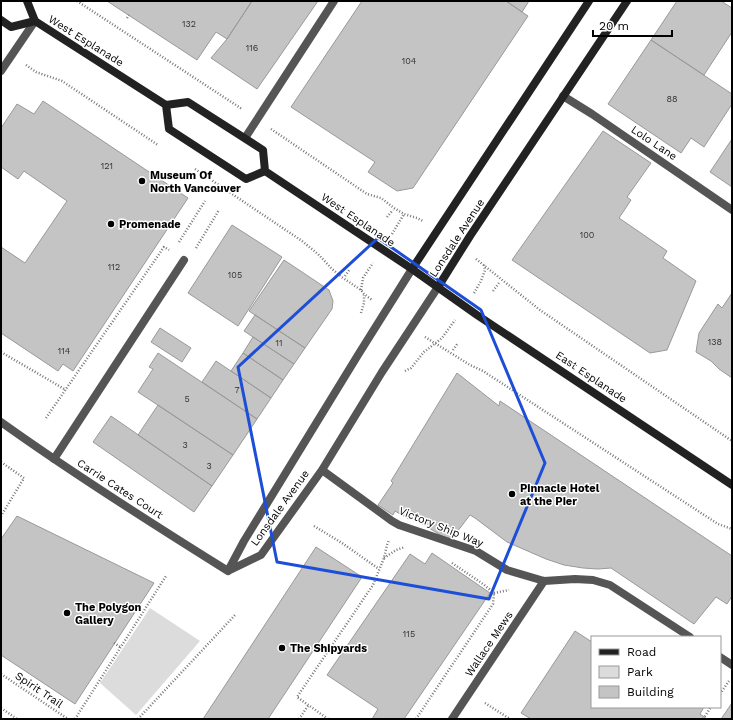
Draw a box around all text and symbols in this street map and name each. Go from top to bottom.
scale bar [593,12,672,38]
street label: West Esplanade [46,13,126,69]
house number: 132 [182,19,196,29]
text: 20 m [599,19,629,33]
house number: 116 [246,43,258,53]
house number: 104 [402,56,417,66]
house number: 88 [666,94,678,104]
street label: Lolo Lane [629,123,679,163]
house number: 121 [101,161,113,171]
place label: Museum Of North Vancouver [150,169,241,195]
marker: Museum Of North Vancouver [137,176,147,186]
street label: West Esplanade [319,190,397,250]
street label: Lonsdale Avenue [427,196,487,280]
place label: Promenade [119,218,181,231]
marker: Promenade [106,219,116,229]
house number: 100 [580,230,595,240]
house number: 112 [108,262,120,272]
house number: 105 [228,270,242,280]
house number: 138 [708,337,722,347]
house number: 11 [275,338,283,348]
house number: 114 [58,346,71,356]
street label: East Esplanade [553,348,629,406]
house number: 7 [234,385,240,395]
house number: 5 [184,394,190,404]
house number: 3 [182,440,188,450]
street label: Carrie Cates Court [75,456,166,522]
house number: 3 [206,461,212,471]
street label: Lonsdale Avenue [248,467,312,549]
place label: Pinnacle Hotel at the Pier [520,482,600,508]
marker: Pinnacle Hotel at the Pier [507,489,517,499]
street label: Victory Ship Way [397,504,485,550]
place label: The Polygon Gallery [75,601,141,627]
marker: The Polygon Gallery [62,608,72,618]
street label: Wallace Mews [462,609,516,679]
house number: 115 [403,629,415,639]
legend [591,636,721,708]
place label: The Shipyards [290,642,367,655]
marker: The Shipyards [277,643,287,653]
text: Road [627,645,656,659]
text: Park [627,665,653,679]
street label: Spirit Trail [13,669,66,711]
text: Building [627,685,674,699]

